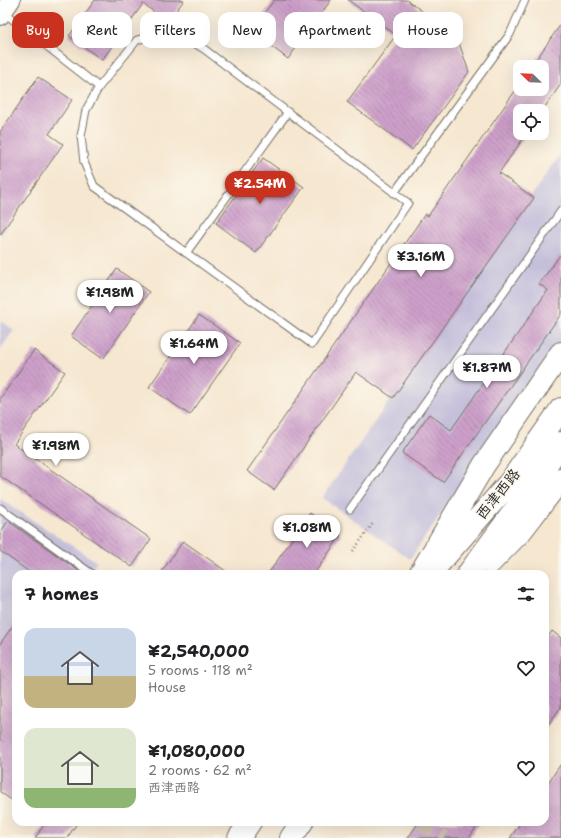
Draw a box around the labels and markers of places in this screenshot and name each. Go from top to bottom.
pin: ¥2.54M [227,171,293,205]
pin: ¥3.16M [388,244,454,278]
pin: ¥1.98M [77,280,143,314]
pin: ¥1.64M [161,331,227,365]
pin: ¥1.87M [454,355,520,389]
pin: ¥1.98M [23,433,89,467]
pin: ¥1.08M [274,515,340,549]

